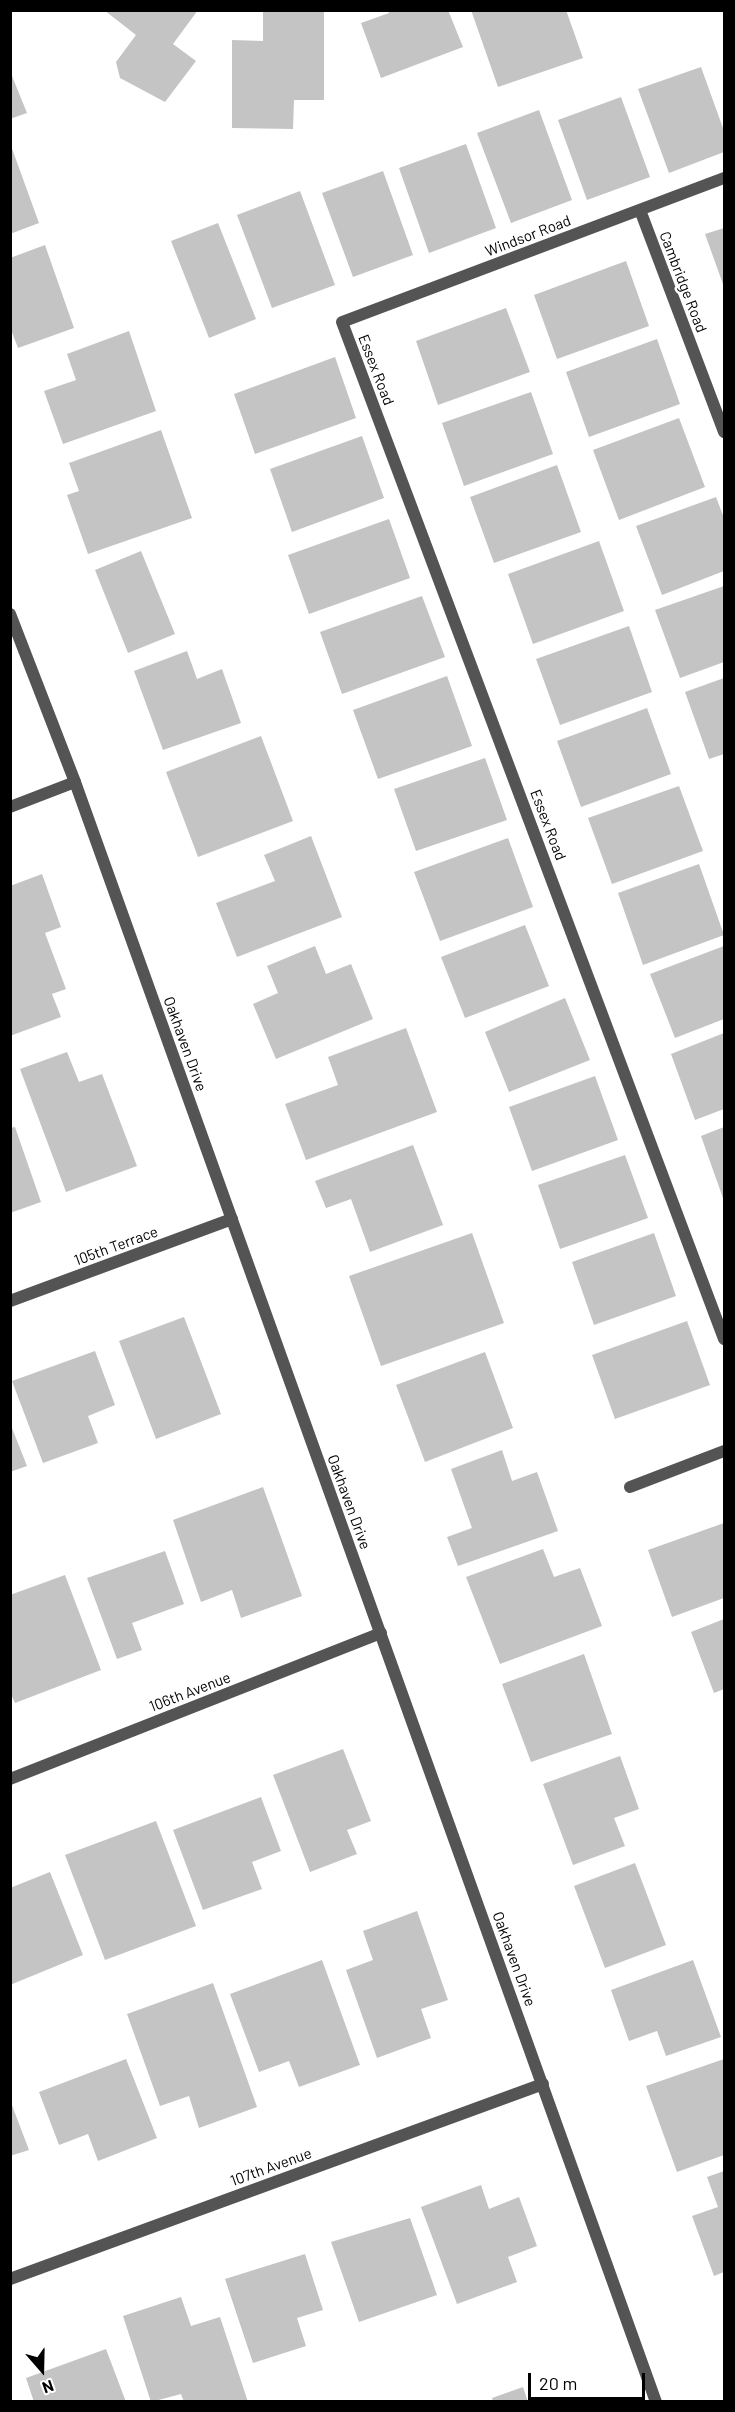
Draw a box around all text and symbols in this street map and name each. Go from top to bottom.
street label: Windsor Road [483,211,573,261]
street label: Cambridge Road [655,229,711,335]
street label: Essex Road [354,332,398,408]
street label: Essex Road [526,787,570,863]
street label: Oakhaven Drive [160,994,210,1094]
street label: 105th Terrace [72,1223,160,1269]
street label: Oakhaven Drive [324,1452,374,1552]
street label: 106th Avenue [147,1668,233,1716]
street label: Oakhaven Drive [489,1909,539,2009]
street label: 107th Avenue [228,2144,314,2190]
north arrow [12,2340,72,2400]
scale bar [531,2361,648,2399]
text: 20 m [539,2372,577,2394]
text: N [40,2377,57,2398]

